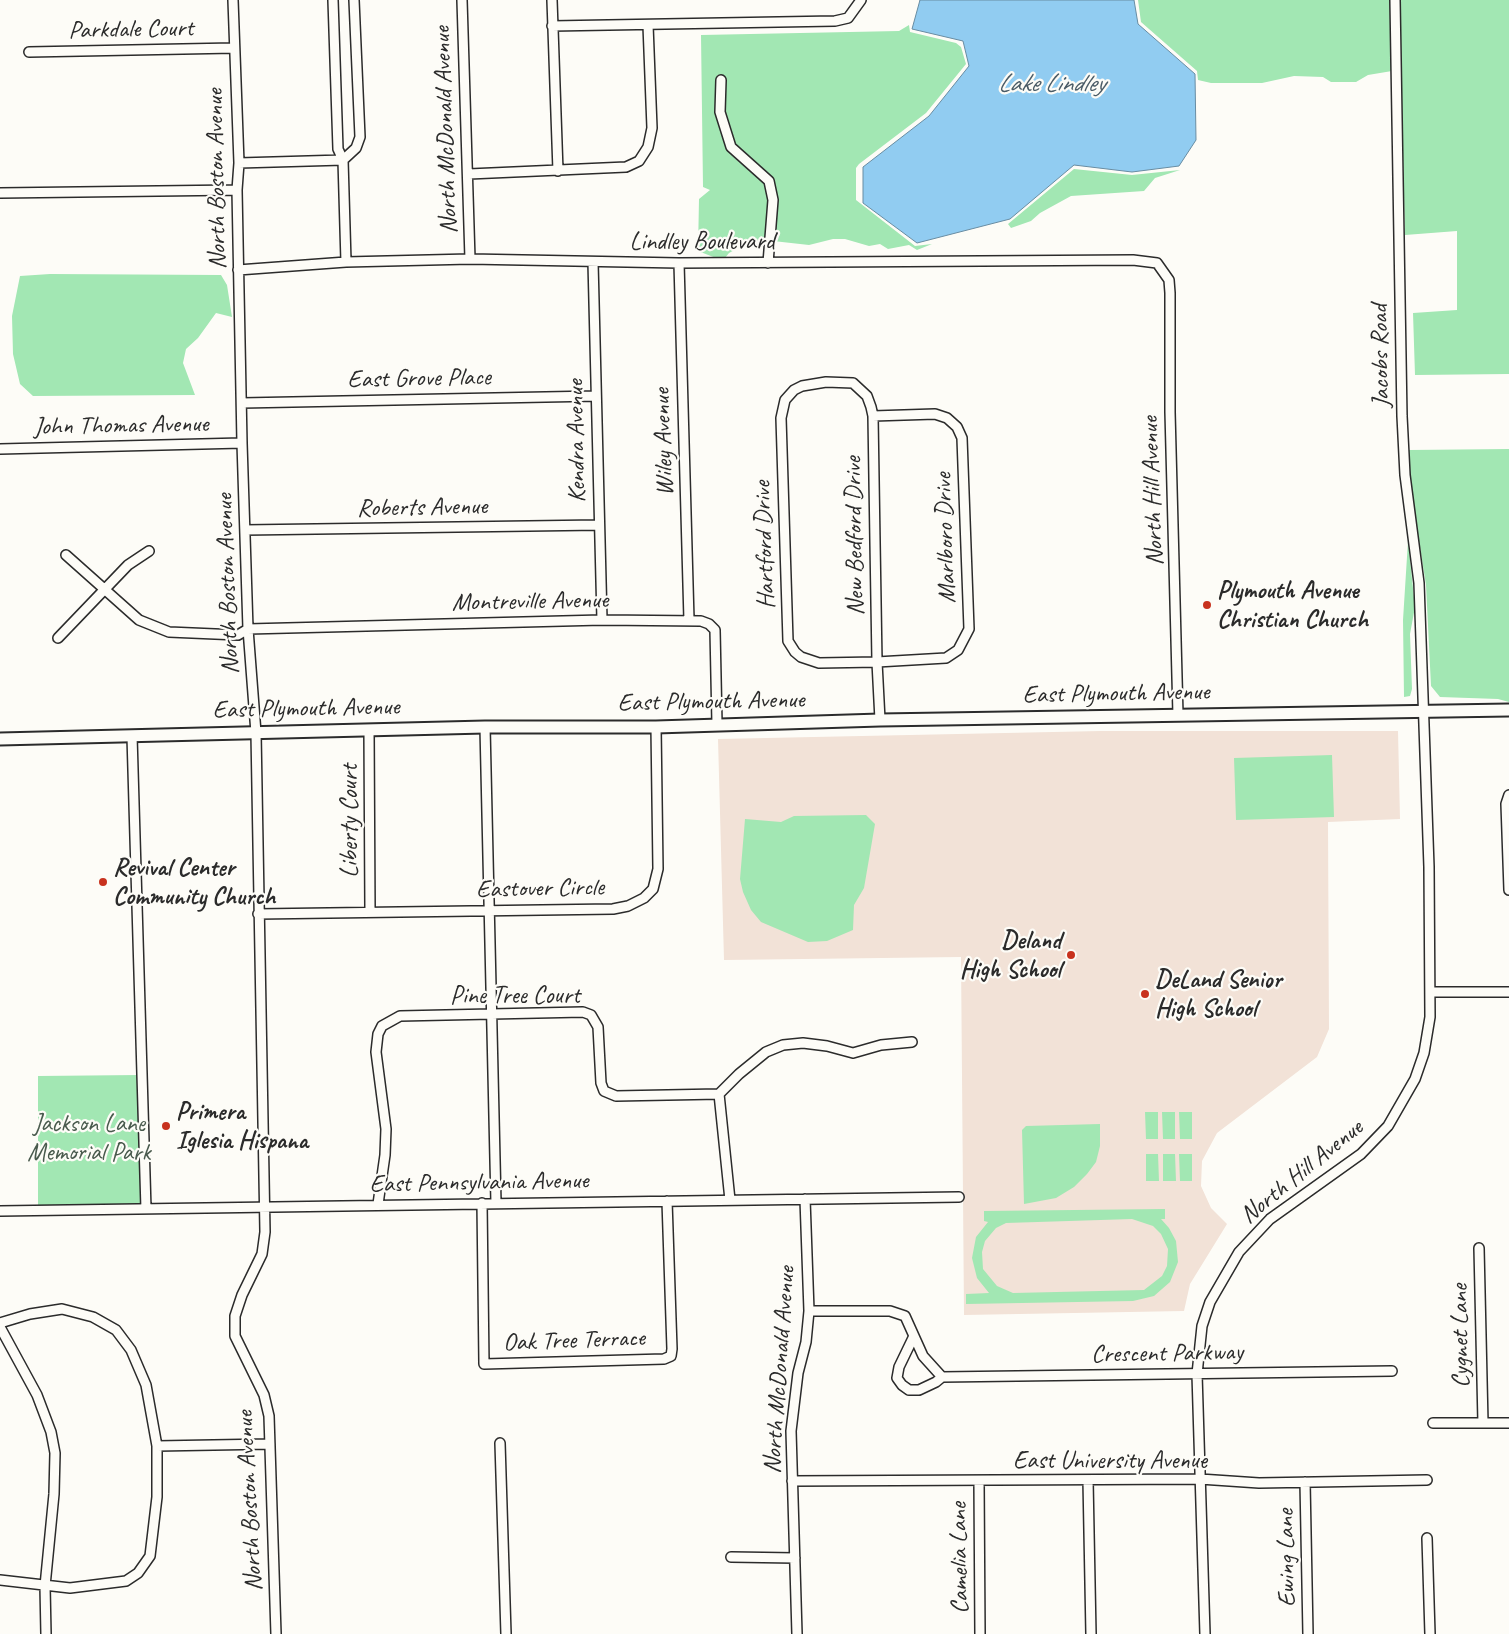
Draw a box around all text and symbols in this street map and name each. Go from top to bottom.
street label: Parkdale Court [68,14,194,46]
street label: North McDonald Avenue [427,26,465,234]
water label: Lake Lindley [998,68,1104,100]
street label: North Boston Avenue [200,88,234,270]
street label: Lindley Boulevard [629,227,775,257]
street label: Jacobs Road [1365,304,1397,408]
street label: East Grove Place [347,363,491,395]
street label: Kendra Avenue [561,379,593,503]
street label: Wiley Avenue [647,388,681,496]
street label: John Thomas Avenue [33,409,209,443]
street label: North Hill Avenue [1135,416,1171,566]
street label: New Bedford Drive [839,456,871,616]
street label: Marlboro Drive [929,472,963,604]
street label: Hartford Drive [748,480,782,610]
street label: Roberts Avenue [357,492,487,524]
street label: North Boston Avenue [210,493,246,675]
place label: Plymouth Avenue Christian Church [1217,576,1368,635]
street label: Montreville Avenue [452,586,608,618]
marker: Plymouth Avenue Christian Church [1201,599,1213,611]
street label: East Plymouth Avenue [1022,677,1210,711]
street label: East Plymouth Avenue [617,685,805,719]
street label: East Plymouth Avenue [212,692,400,726]
street label: Liberty Court [335,764,365,878]
place label: Revival Center Community Church [113,853,275,912]
street label: Eastover Circle [476,873,604,905]
marker: Revival Center Community Church [97,876,109,888]
place label: Deland High School [960,926,1061,985]
marker: Deland High School [1065,949,1077,961]
place label: DeLand Senior High School [1155,965,1281,1024]
street label: Pine Tree Court [450,981,580,1011]
marker: DeLand Senior High School [1139,988,1151,1000]
place label: Primera Iglesia Hispana [176,1097,308,1156]
park label: Jackson Lane Memorial Park [27,1109,151,1168]
street label: North Hill Avenue [1234,1113,1370,1231]
marker: Primera Iglesia Hispana [160,1120,172,1132]
street label: East Pennsylvania Avenue [369,1166,589,1200]
street label: North McDonald Avenue [758,1265,802,1475]
street label: Cygnet Lane [1445,1284,1477,1388]
street label: Oak Tree Terrace [502,1324,646,1358]
street label: Crescent Parkway [1091,1338,1243,1370]
street label: North Boston Avenue [230,1410,270,1592]
street label: East University Avenue [1013,1446,1207,1476]
street label: Camelia Lane [944,1502,976,1614]
street label: Ewing Lane [1271,1509,1303,1607]

